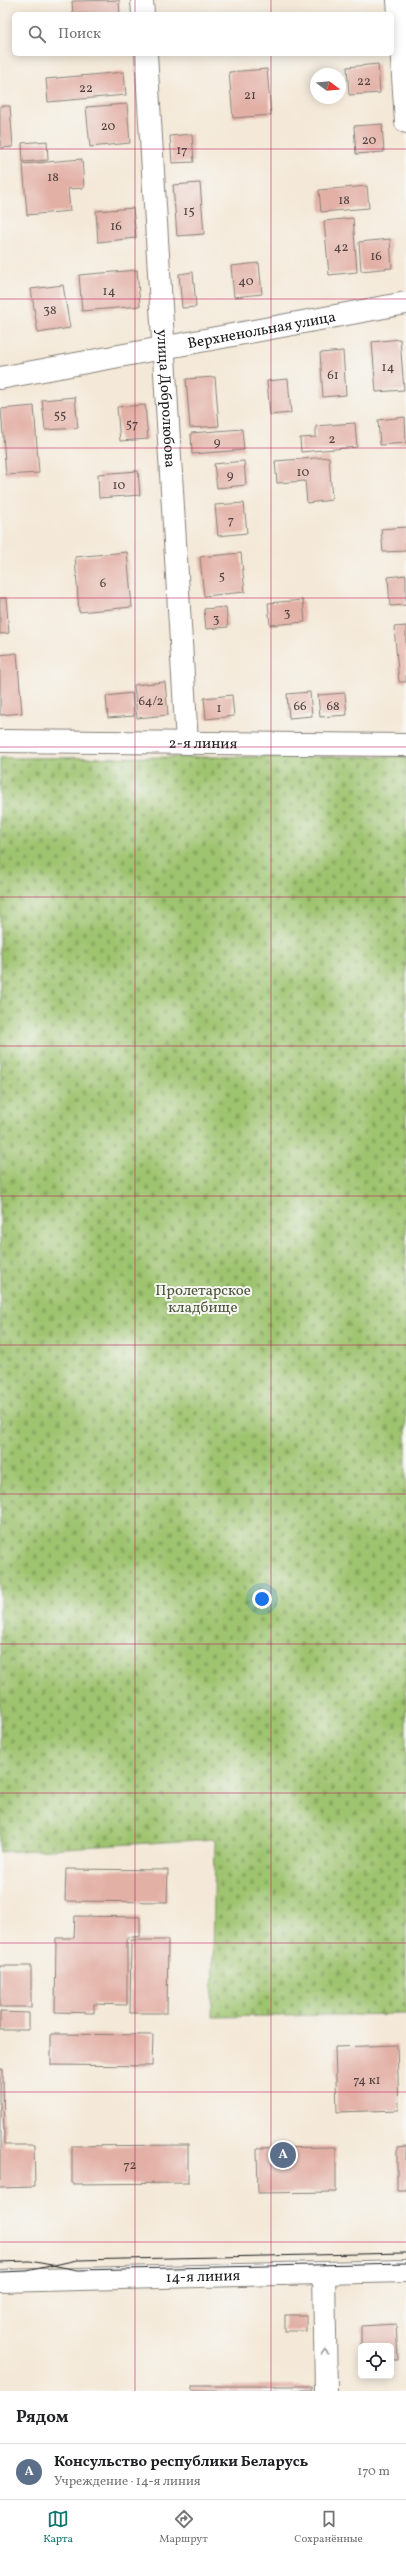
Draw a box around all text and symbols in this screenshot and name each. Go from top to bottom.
search box [12,12,394,56]
icon: search [26,23,48,45]
text: Поиск [58,24,101,45]
north arrow [310,68,346,104]
house number: 22 [357,73,371,91]
house number: 22 [79,80,93,98]
house number: 21 [244,87,256,105]
house number: 20 [101,118,116,136]
house number: 20 [362,132,377,150]
house number: 17 [176,142,188,160]
house number: 18 [47,169,59,187]
house number: 18 [338,192,350,210]
house number: 15 [183,203,195,221]
house number: 16 [110,218,122,236]
house number: 42 [334,239,348,257]
house number: 16 [370,248,382,266]
house number: 40 [238,273,254,291]
house number: 14 [103,283,116,301]
house number: 38 [43,302,57,320]
street label: Верхненольная улица [186,307,338,355]
street label: улица Добролюбова [150,329,180,468]
house number: 14 [382,359,395,377]
house number: 61 [327,367,339,385]
house number: 55 [54,407,66,425]
house number: 57 [126,416,138,434]
house number: 2 [329,431,336,449]
house number: 9 [214,434,221,452]
house number: 10 [297,464,310,482]
house number: 9 [227,467,234,485]
house number: 10 [113,477,126,495]
house number: 7 [228,512,234,530]
house number: 5 [219,568,225,586]
house number: 6 [100,575,107,593]
house number: 3 [284,605,291,623]
house number: 3 [213,611,220,629]
house number: 64/2 [138,693,164,711]
house number: 66 [293,698,307,716]
house number: 68 [326,698,340,716]
house number: 1 [216,700,222,718]
street label: 2-я линия [169,734,238,755]
park label: Пролетарское кладбище [155,1281,251,1319]
your location [252,1589,272,1609]
house number: 74 к1 [353,2072,381,2090]
pin: A [270,2140,296,2170]
house number: 72 [123,2157,137,2175]
street label: 14-я линия [165,2266,241,2289]
map controls [358,2343,394,2379]
button: locate [358,2343,394,2379]
one-way arrow [321,2349,329,2355]
text: Рядом [16,2406,69,2429]
text: Консульство республики Беларусь [54,2452,308,2473]
text: A [24,2463,34,2481]
text: 170 m [357,2463,390,2481]
text: Учреждение · 14-я линия [54,2473,201,2491]
tab: Карта [43,2508,73,2547]
tab: Маршрут [159,2508,208,2547]
tab: Сохранённые [294,2508,363,2547]

